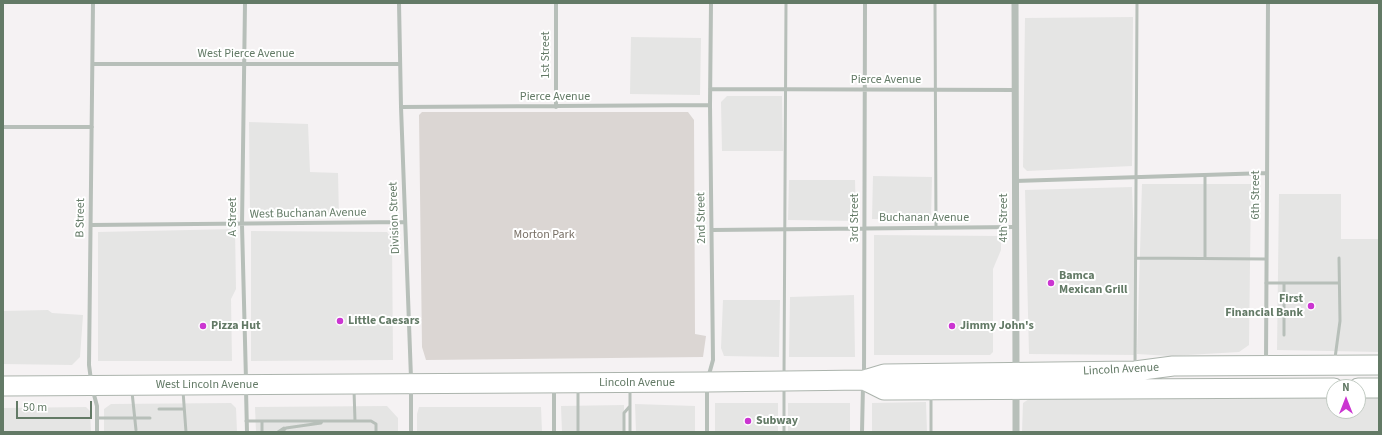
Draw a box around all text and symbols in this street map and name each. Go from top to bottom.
street label: 1st Street [539,31,553,79]
street label: West Pierce Avenue [198,47,294,61]
street label: Pierce Avenue [851,73,921,87]
street label: Pierce Avenue [520,90,590,104]
street label: 6th Street [1249,170,1263,220]
street label: Division Street [387,182,403,254]
street label: 2nd Street [694,192,710,244]
street label: 3rd Street [848,193,862,243]
street label: 4th Street [997,193,1011,243]
street label: B Street [73,198,89,238]
street label: A Street [226,198,240,236]
street label: West Buchanan Avenue [249,206,367,222]
street label: Buchanan Avenue [879,211,969,225]
park label: Morton Park [513,228,575,242]
place label: Bamca Mexican Grill [1059,269,1127,297]
marker: Bamca Mexican Grill [1046,278,1056,288]
place label: First Financial Bank [1225,292,1303,320]
marker: First Financial Bank [1306,301,1316,311]
place label: Little Caesars [348,314,420,328]
marker: Little Caesars [335,316,345,326]
place label: Pizza Hut [211,319,261,333]
place label: Jimmy John's [960,319,1034,333]
marker: Pizza Hut [198,321,208,331]
marker: Jimmy John's [947,321,957,331]
street label: Lincoln Avenue [1083,361,1159,379]
street label: Lincoln Avenue [599,376,675,390]
street label: West Lincoln Avenue [156,378,258,392]
north arrow [1326,379,1366,419]
text: N [1342,380,1350,395]
scale bar [18,393,94,419]
text: 50 m [23,399,47,416]
place label: Subway [756,414,798,428]
marker: Subway [743,416,753,426]

